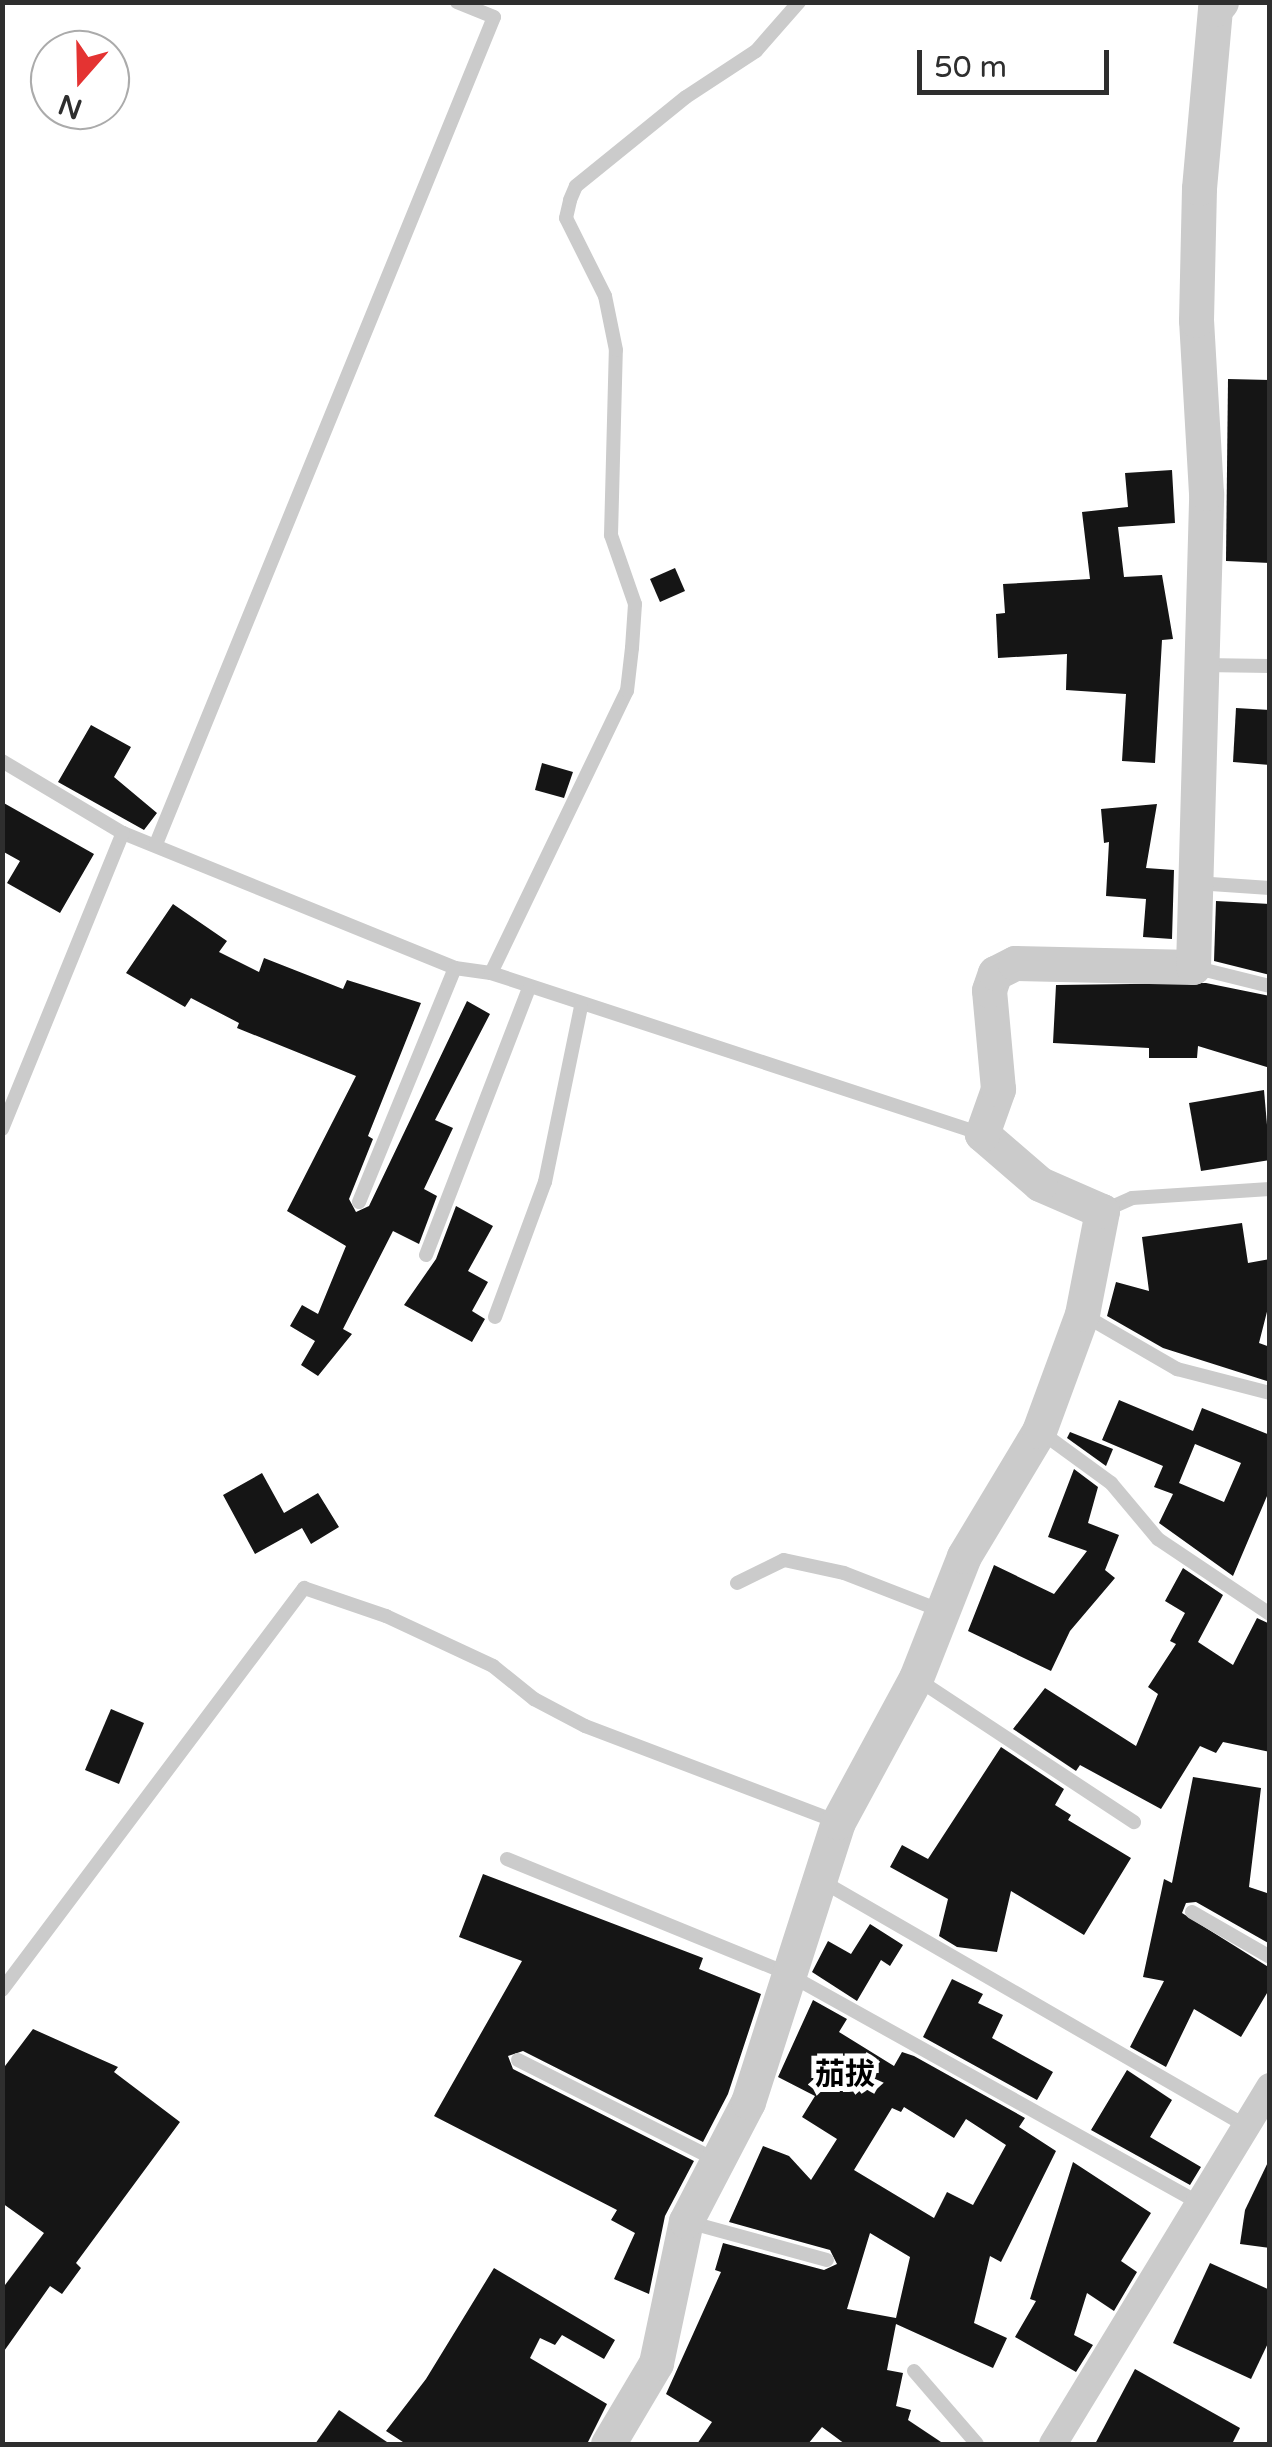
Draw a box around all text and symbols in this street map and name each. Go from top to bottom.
north arrow [30,30,130,130]
scale bar [922,30,1114,92]
text: 50 m [934,49,1007,86]
text: N [54,86,87,126]
district label: 茄拔 [815,2057,875,2093]

